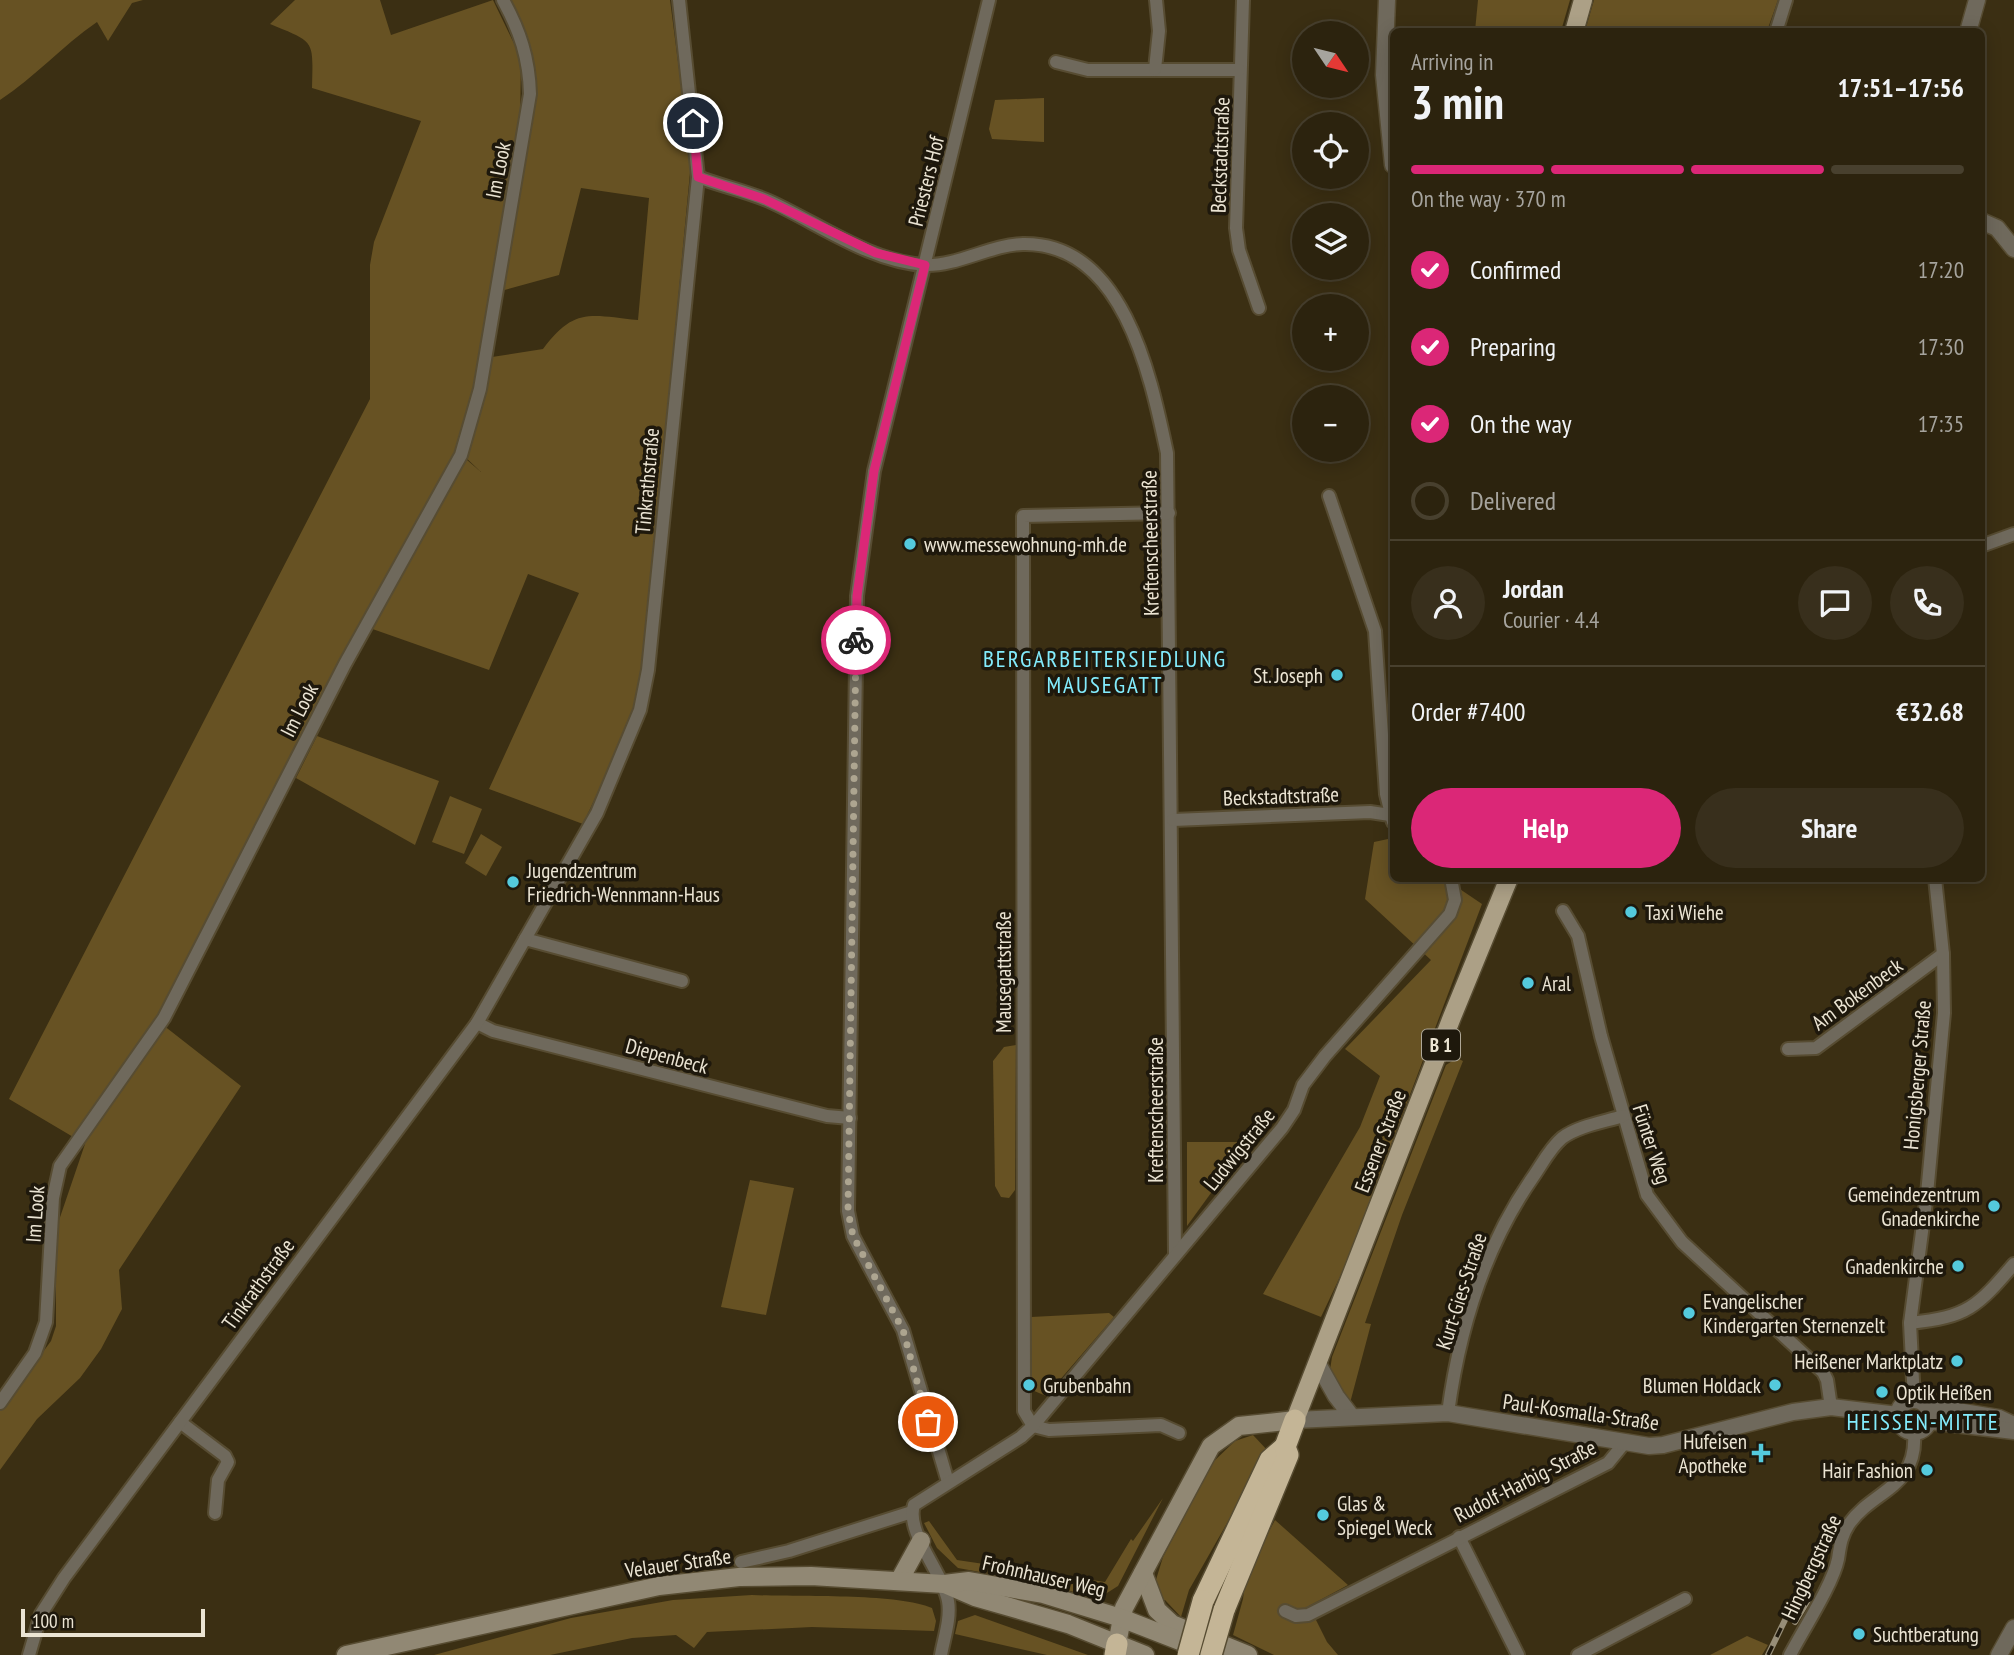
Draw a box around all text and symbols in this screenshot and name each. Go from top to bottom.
north arrow [1292,21,1368,98]
map controls [1292,21,1369,462]
text: Arriving in [1411,47,1493,76]
text: 17:51–17:56 [1837,71,1964,104]
text: 3 min [1411,72,1504,132]
pin [663,93,723,153]
street label: Beckstadtstraße [1204,97,1236,213]
icon: home [674,104,712,142]
button: locate [1292,112,1369,189]
street label: Priesters Hof [902,132,950,229]
street label: Im Look [479,139,517,201]
text: On the way · 370 m [1411,184,1566,213]
button: layers [1292,203,1369,280]
icon: check [1411,251,1449,289]
text: Confirmed [1470,253,1561,286]
text: 17:20 [1918,255,1964,284]
button: + [1292,294,1369,371]
icon: check [1411,328,1449,366]
text: Preparing [1470,330,1556,363]
text: 17:30 [1918,332,1964,361]
button: − [1292,385,1369,462]
icon: check [1411,405,1449,443]
text: On the way [1470,407,1572,440]
text: 17:35 [1918,409,1964,438]
street label: Tinkrathstraße [629,427,665,535]
street label: Kreftenscheerstraße [1135,470,1165,616]
text: Delivered [1470,484,1556,517]
place label: www.messewohnung-mh.de [924,531,1127,558]
marker: www.messewohnung-mh.de [902,536,918,552]
button: person [1411,566,1485,640]
button: chat [1798,566,1872,640]
button: phone [1890,566,1964,640]
text: Jordan [1503,572,1564,605]
courier [821,605,891,675]
text: Courier · 4.4 [1503,605,1599,634]
icon: bike [837,621,875,659]
district label: BERGARBEITERSIEDLUNG MAUSEGATT [983,644,1227,699]
place label: St. Joseph [1253,662,1323,689]
marker: St. Joseph [1329,667,1345,683]
street label: Im Look [274,678,324,742]
text: Order #7400 [1411,695,1526,728]
text: €32.68 [1896,695,1964,728]
street label: Beckstadtstraße [1223,780,1339,812]
button: Help [1411,788,1681,868]
button: Share [1695,788,1964,868]
place label: Jugendzentrum Friedrich-Wennmann-Haus [526,857,720,908]
marker: Jugendzentrum Friedrich-Wennmann-Haus [505,874,521,890]
place label: Taxi Wiehe [1645,899,1724,926]
marker: Taxi Wiehe [1623,904,1639,920]
street label: Mausegattstraße [990,911,1017,1033]
street label: Am Bokenbeck [1806,952,1908,1036]
place label: Aral [1542,970,1571,997]
marker: Aral [1520,975,1536,991]
street label: Honigsberger Straße [1897,999,1937,1151]
road number: B 1 [1422,1030,1460,1060]
street label: Diepenbeck [623,1032,711,1080]
street label: Kreftenscheerstraße [1142,1037,1169,1183]
street label: Essener Straße [1348,1086,1412,1196]
street label: Fünter Weg [1626,1101,1678,1187]
street label: Ludwigstraße [1197,1102,1281,1196]
place label: Gemeindezentrum Gnadenkirche [1848,1181,1980,1232]
street label: Im Look [20,1185,50,1243]
marker: Gemeindezentrum Gnadenkirche [1986,1198,2002,1214]
street label: Kurt-Gies-Straße [1429,1229,1493,1353]
street label: Tinkrathstraße [216,1233,300,1335]
place label: Gnadenkirche [1845,1253,1944,1280]
marker: Gnadenkirche [1950,1258,1966,1274]
place label: Evangelischer Kindergarten Sternenzelt [1703,1288,1885,1339]
marker: Evangelischer Kindergarten Sternenzelt [1681,1305,1697,1321]
place label: Heißener Marktplatz [1794,1348,1943,1375]
marker: Heißener Marktplatz [1949,1353,1965,1369]
place label: Grubenbahn [1043,1372,1131,1399]
place label: Blumen Holdack [1643,1372,1761,1399]
marker: Grubenbahn [1021,1377,1037,1393]
marker: Blumen Holdack [1767,1377,1783,1393]
place label: Optik Heißen [1896,1379,1992,1406]
marker: Optik Heißen [1874,1384,1890,1400]
street label: Paul-Kosmalla-Straße [1501,1388,1661,1436]
pin [898,1392,958,1452]
icon: bag [909,1403,947,1441]
district label: HEISSEN-MITTE [1846,1407,2000,1436]
place label: Hufeisen Apotheke [1679,1428,1747,1479]
street label: Rudolf-Harbig-Straße [1449,1434,1601,1528]
marker: Hufeisen Apotheke [1753,1445,1769,1461]
place label: Hair Fashion [1822,1457,1913,1484]
marker: Hair Fashion [1919,1462,1935,1478]
place label: Glas & Spiegel Weck [1337,1490,1432,1541]
marker: Glas & Spiegel Weck [1315,1507,1331,1523]
street label: Hingbergstraße [1775,1510,1847,1624]
street label: Velauer Straße [622,1542,733,1584]
street label: Frohnhauser Weg [980,1549,1108,1603]
scale bar [21,1606,205,1638]
text: 100 m [32,1609,74,1633]
place label: Suchtberatung [1873,1621,1979,1648]
marker: Suchtberatung [1851,1626,1867,1642]

